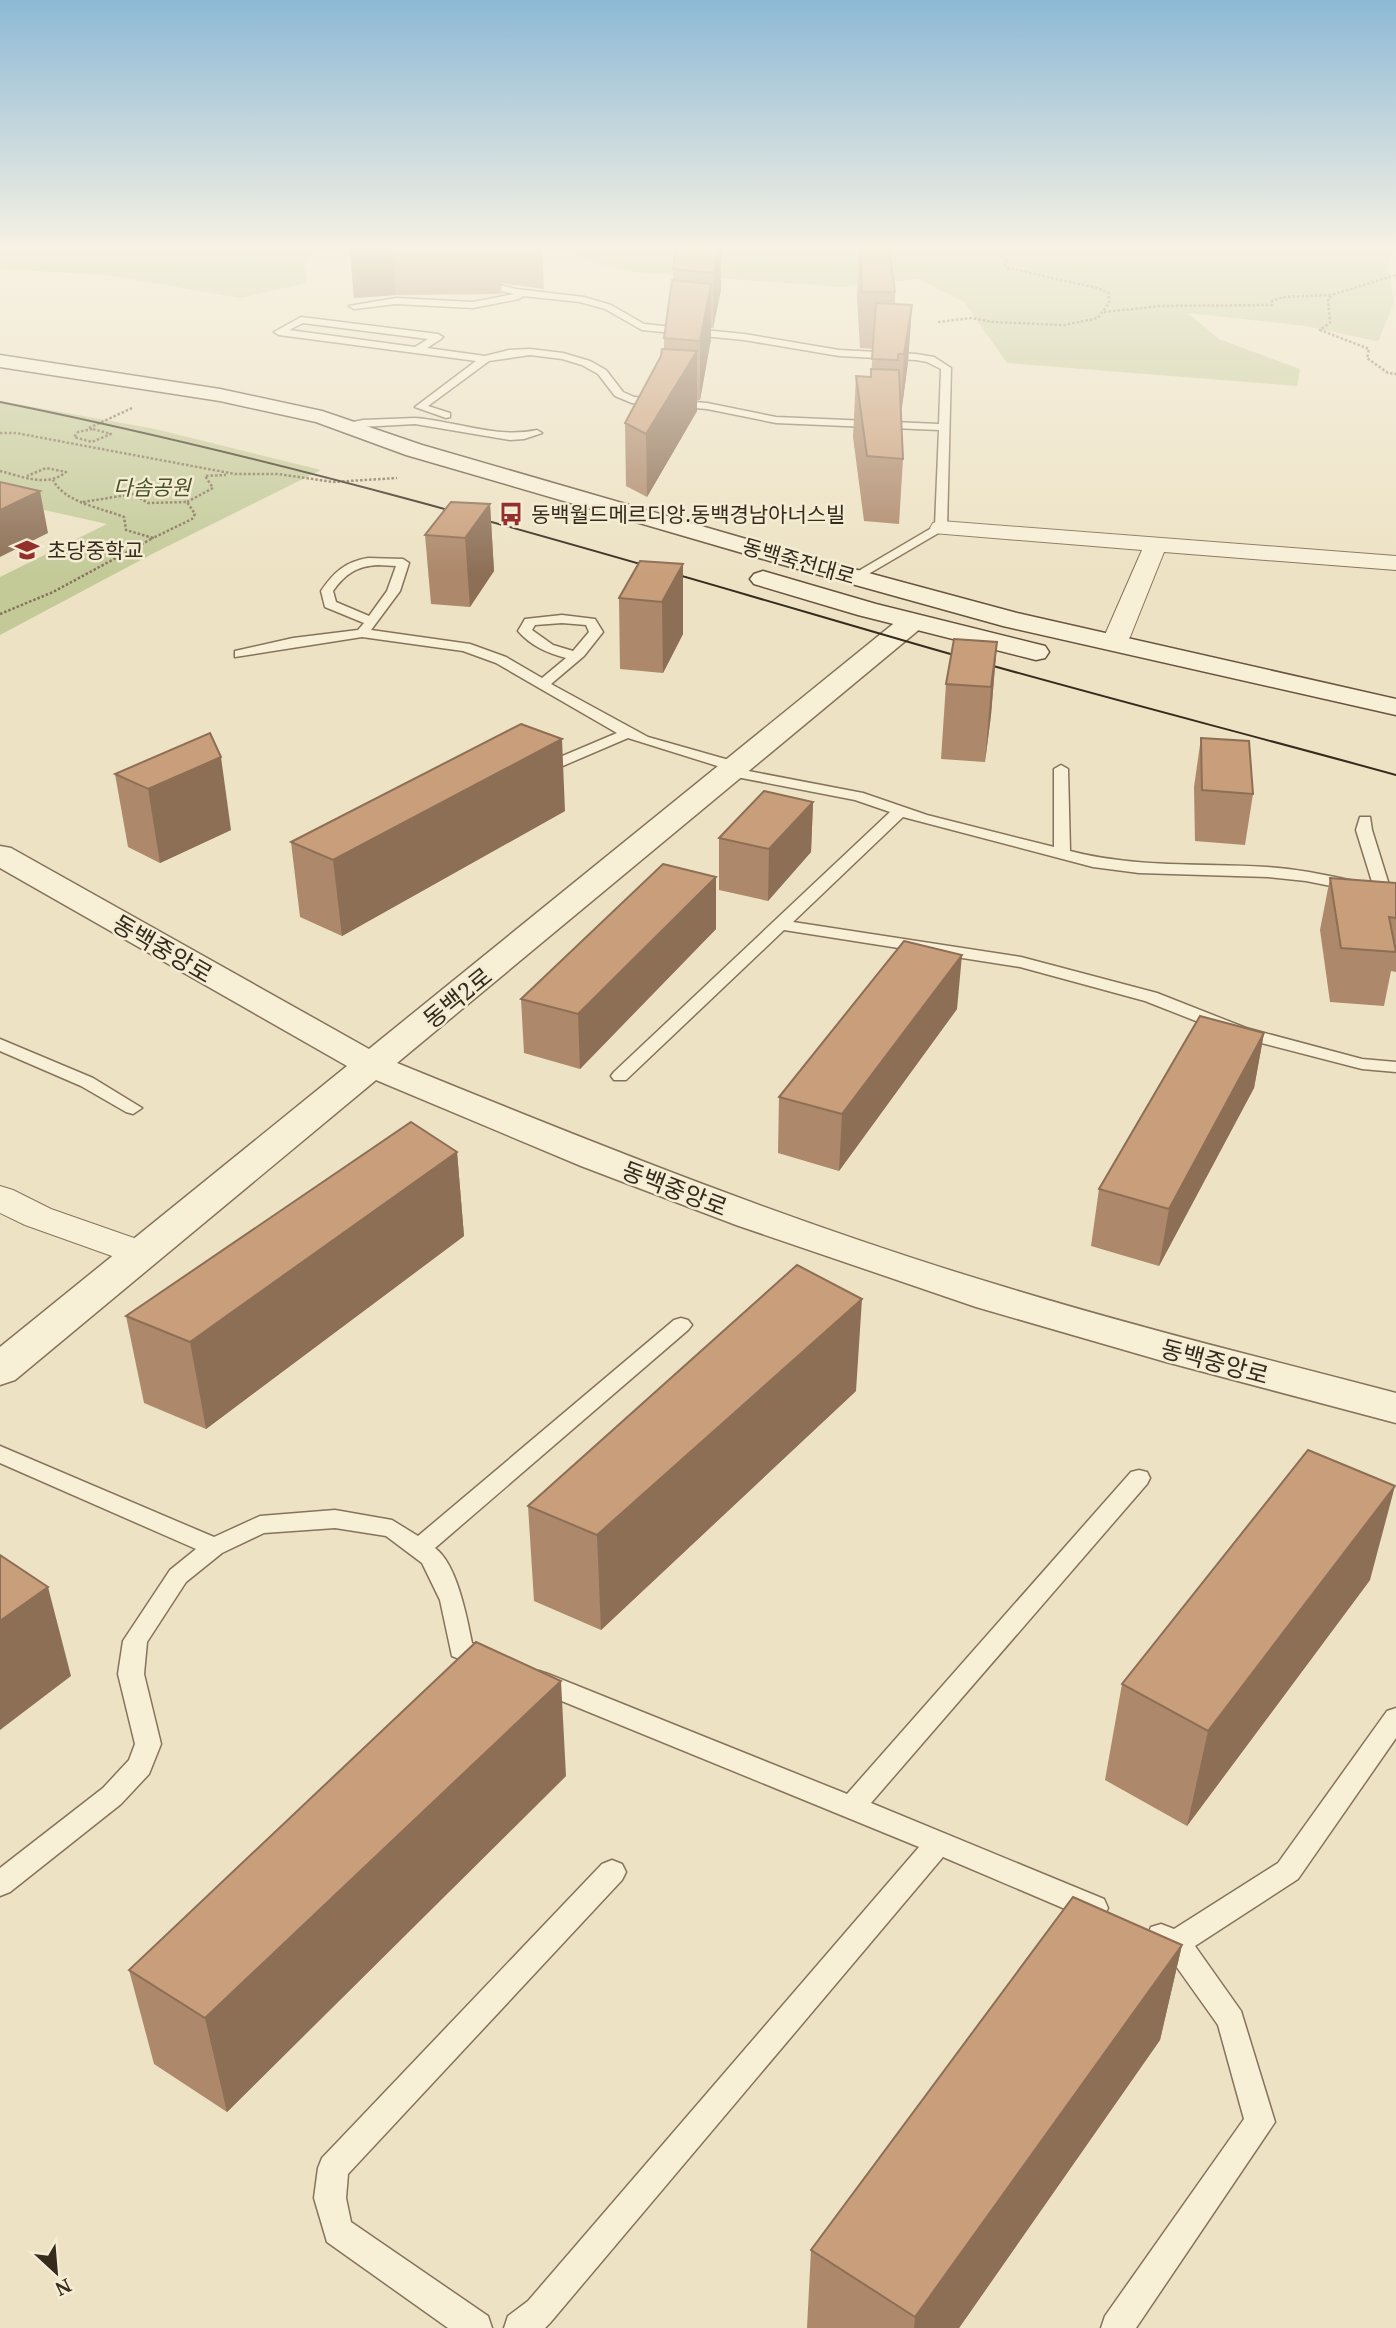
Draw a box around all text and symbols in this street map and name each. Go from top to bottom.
park label: 다솜공원 [113,473,192,501]
bus stop icon: 동백월드메르디앙.동백경남아너스빌 [497,500,525,528]
place label: 동백월드메르디앙.동백경남아너스빌 [531,500,845,528]
street label: 동백죽전대로 [739,532,859,590]
school or university icon: 초당중학교 [13,536,41,564]
place label: 초당중학교 [47,536,144,564]
street label: 동백중앙로 [107,906,219,990]
street label: 동백2로 [416,959,498,1035]
street label: 동백중앙로 [618,1153,732,1223]
street label: 동백중앙로 [1157,1331,1273,1391]
north arrow [21,2237,91,2307]
text: N [51,2272,76,2302]

